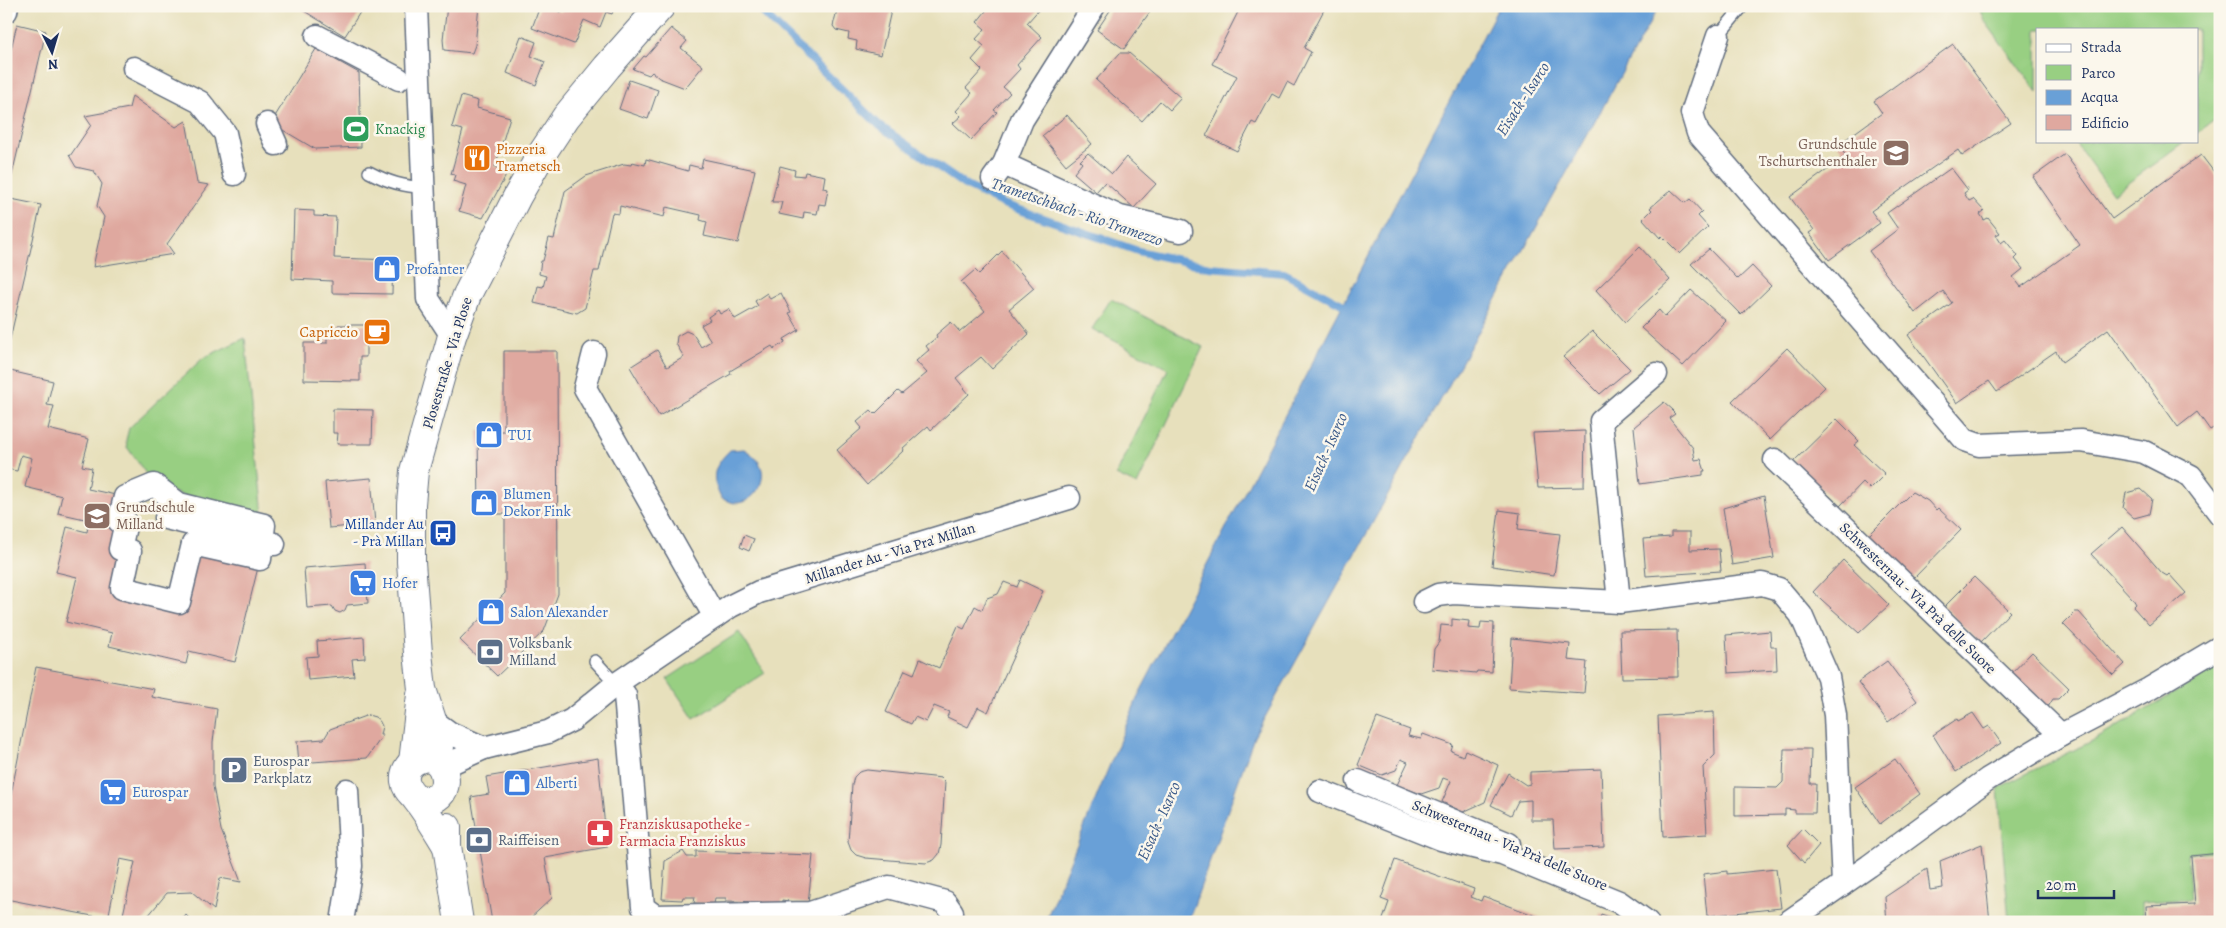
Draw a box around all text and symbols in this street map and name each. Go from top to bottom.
north arrow [28,28,78,78]
legend [2036,28,2198,142]
text: Strada [2081,37,2122,57]
text: N [47,55,59,74]
water label: Eisack - Isarco [1491,58,1555,140]
text: Parco [2081,63,2115,83]
text: Acqua [2080,87,2119,107]
text: Edificio [2081,113,2129,133]
sports icon: Knackig [341,114,371,144]
place label: Knackig [375,119,426,139]
place label: Grundschule Tschurtschenthaler [1759,134,1877,171]
school or university icon: Grundschule Tschurtschenthaler [1881,138,1911,168]
place label: Pizzeria Trametsch [496,139,561,176]
restaurant icon: Pizzeria Trametsch [462,143,492,173]
water label: Trametschbach - Rio Tramezzo [988,172,1166,252]
shop icon: Profanter [372,254,402,284]
place label: Profanter [406,259,465,279]
street label: Plosestraße - Via Plose [417,294,477,432]
cafe icon: Capriccio [362,317,392,347]
place label: Capriccio [300,322,358,342]
water label: Eisack - Isarco [1299,409,1353,495]
shop icon: TUI [474,420,504,450]
place label: TUI [508,425,532,445]
place label: Blumen Dekor Fink [503,484,571,521]
shop icon: Blumen Dekor Fink [469,488,499,518]
place label: Grundschule Milland [116,497,195,534]
school or university icon: Grundschule Milland [82,501,112,531]
place label: Millander Au - Prà Millan [345,514,425,551]
bus stop icon: Millander Au - Prà Millan [428,518,458,548]
street label: Millander Au - Via Pra' Millan [802,518,978,588]
street label: Schwesternau - Via Prà delle Suore [1835,518,2001,679]
supermarket icon: Hofer [348,568,378,598]
place label: Hofer [382,573,418,593]
shop icon: Salon Alexander [476,597,506,627]
place label: Salon Alexander [510,602,608,622]
place label: Volksbank Milland [508,633,572,670]
bank icon: Volksbank Milland [475,637,505,667]
place label: Eurospar Parkplatz [253,751,312,788]
parking icon: Eurospar Parkplatz [219,755,249,785]
shop icon: Alberti [502,768,532,798]
place label: Alberti [535,773,577,793]
supermarket icon: Eurospar [98,777,128,807]
water label: Eisack - Isarco [1132,778,1186,864]
place label: Eurospar [132,782,189,802]
street label: Schwesternau - Via Prà delle Suore [1409,795,1611,895]
place label: Franziskusapotheke - Farmacia Franziskus [619,814,750,851]
pharmacy icon: Franziskusapotheke - Farmacia Franziskus [585,818,615,848]
bank icon: Raiffeisen [464,825,494,855]
place label: Raiffeisen [498,830,559,850]
scale bar [2038,868,2115,900]
text: 20 m [2046,875,2077,895]

